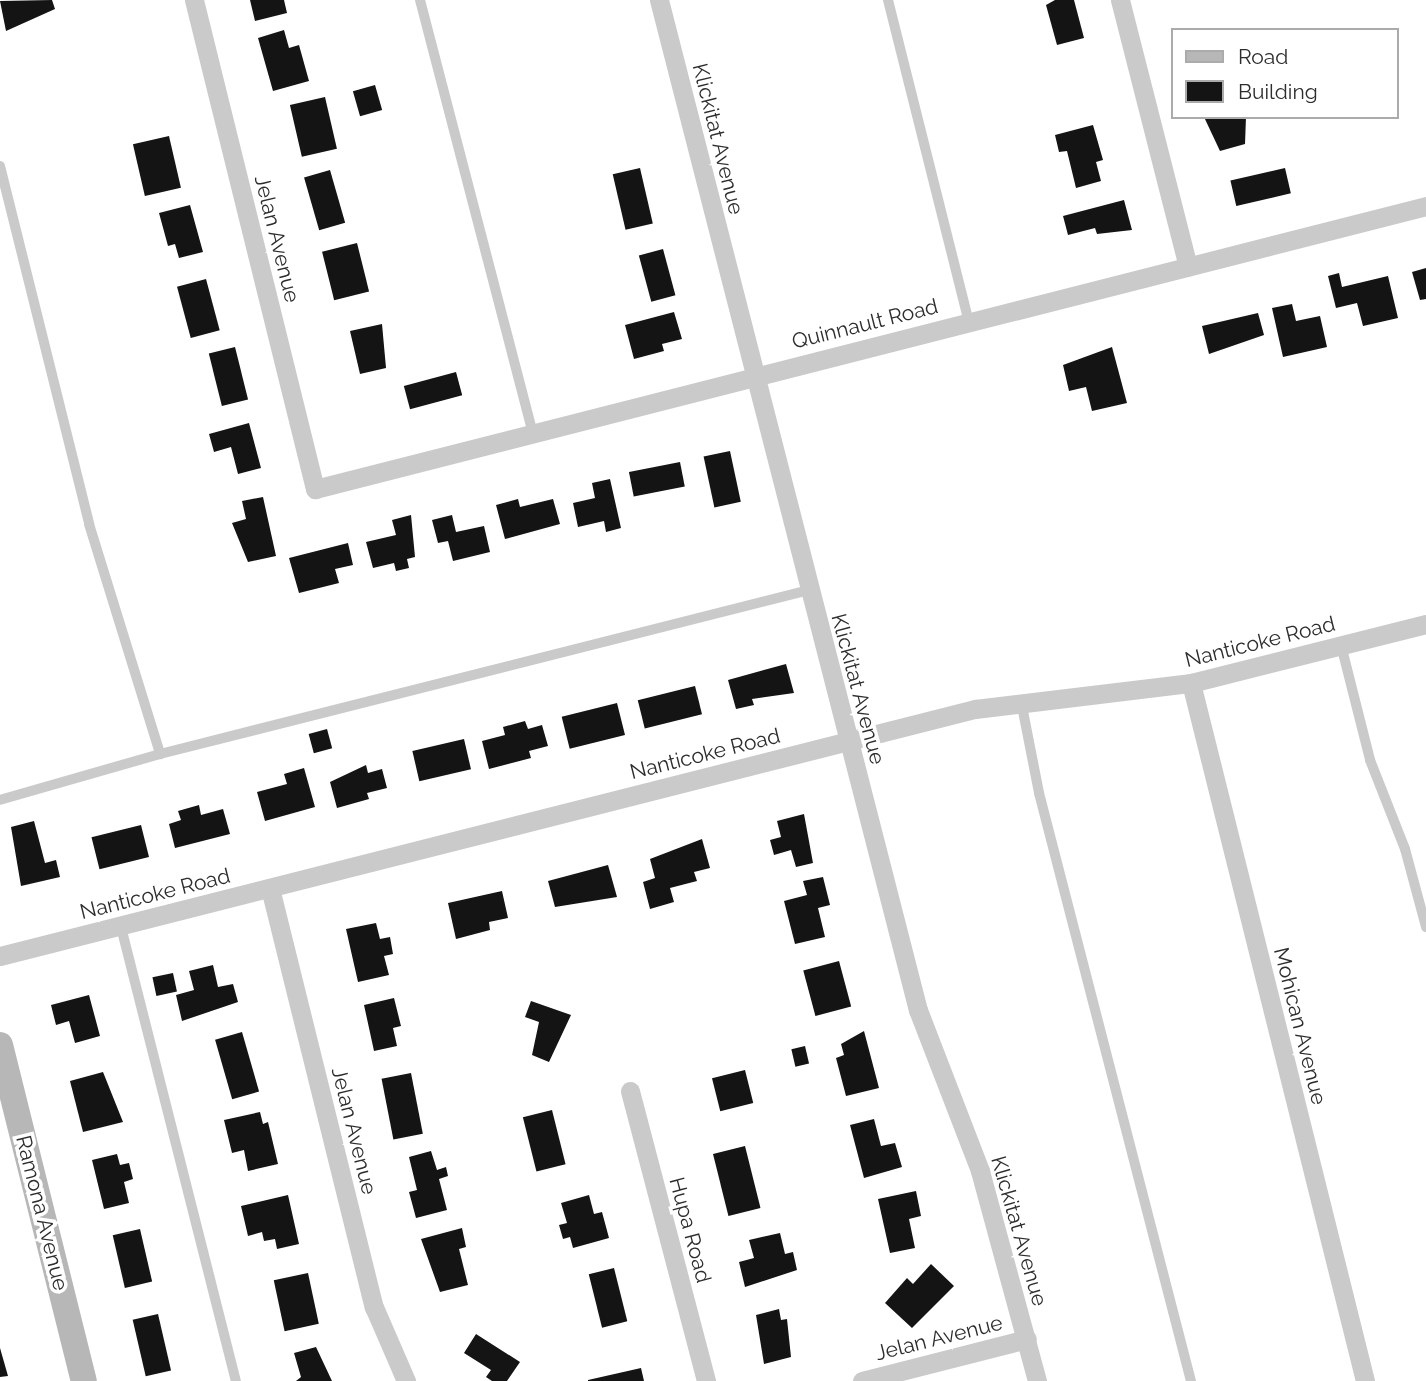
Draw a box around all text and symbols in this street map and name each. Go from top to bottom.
legend [1170,28,1398,119]
text: Road [1238,44,1288,69]
street label: Klickitat Avenue [687,61,749,217]
text: Building [1238,79,1318,104]
street label: Jelan Avenue [249,173,305,305]
street label: Quinnault Road [789,294,941,354]
street label: Klickitat Avenue [826,611,890,767]
street label: Nanticoke Road [1182,611,1338,673]
street label: Nanticoke Road [627,723,783,785]
street label: Nanticoke Road [77,863,233,925]
street label: Mohican Avenue [1268,944,1332,1108]
street label: Jelan Avenue [326,1065,382,1197]
street label: Ramona Avenue [10,1133,74,1293]
street label: Klickitat Avenue [985,1153,1053,1309]
street label: Hupa Road [664,1175,716,1285]
street label: Jelan Avenue [873,1310,1005,1366]

